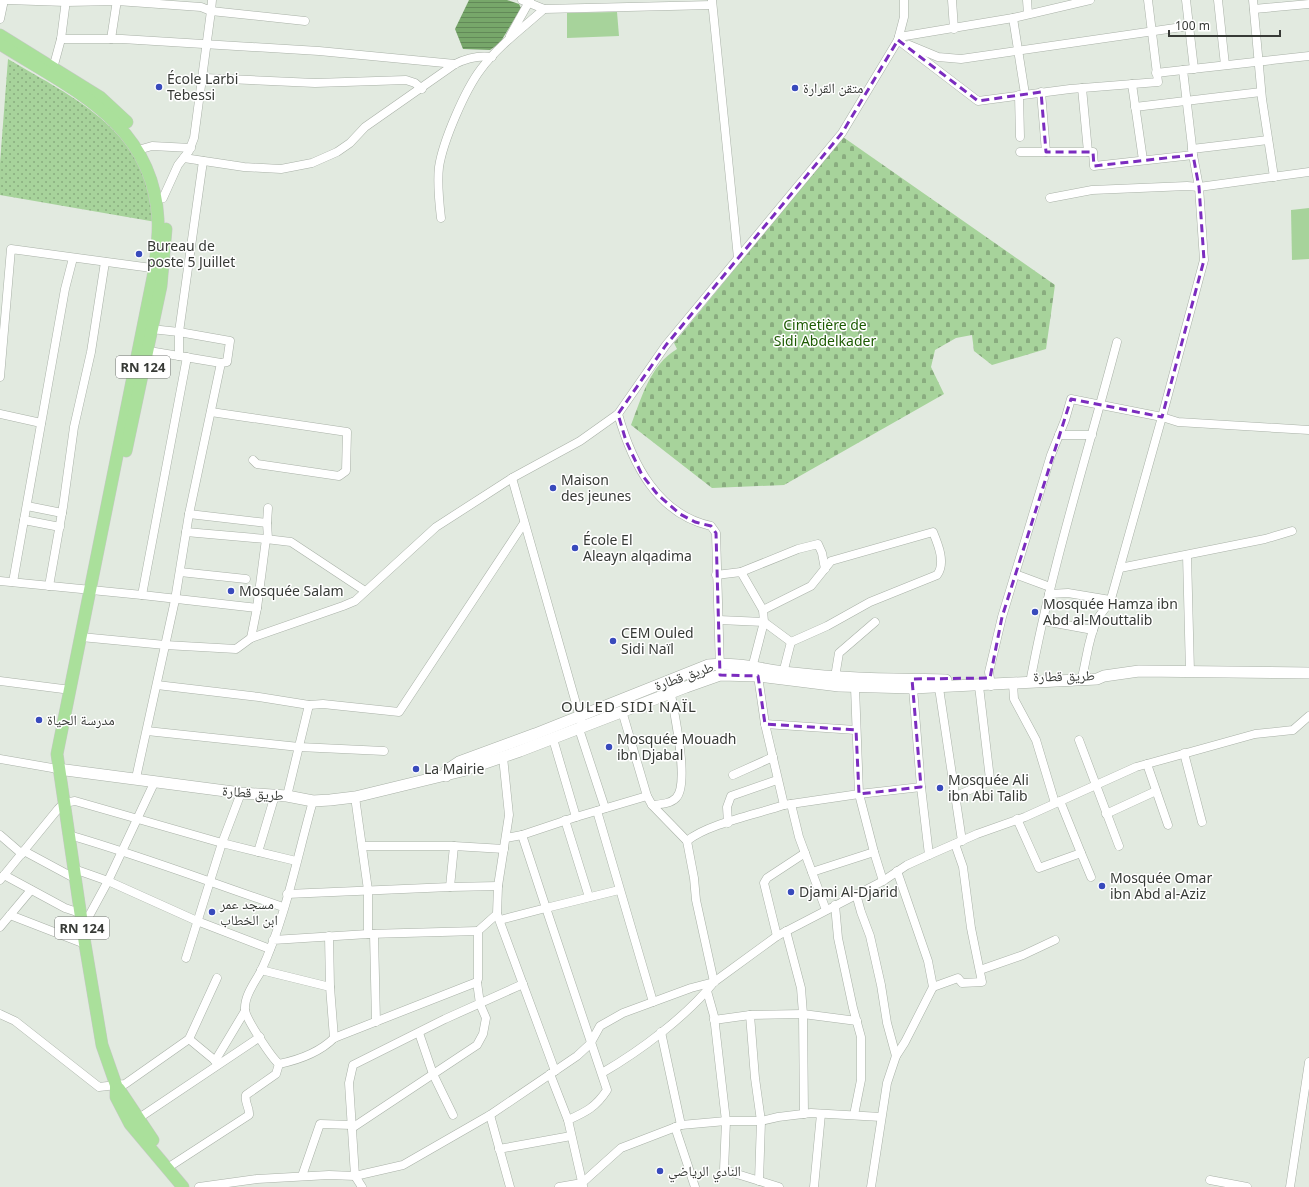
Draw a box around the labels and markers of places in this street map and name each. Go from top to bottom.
place label: École Larbi Tebessi [167,69,238,104]
place label: متقن القرارة [803,78,864,97]
marker: École Larbi Tebessi [154,82,164,92]
marker: متقن القرارة [790,83,800,93]
place label: Bureau de poste 5 Juillet [147,236,235,271]
marker: Bureau de poste 5 Juillet [134,249,144,259]
place label: Maison des jeunes [561,470,632,505]
marker: Maison des jeunes [548,483,558,493]
place label: École El Aleayn alqadima [583,530,692,565]
marker: École El Aleayn alqadima [570,543,580,553]
place label: Mosquée Salam [239,581,344,600]
marker: Mosquée Salam [226,586,236,596]
place label: Mosquée Hamza ibn Abd al-Mouttalib [1043,594,1178,629]
marker: Mosquée Hamza ibn Abd al-Mouttalib [1030,607,1040,617]
place label: CEM Ouled Sidi Naïl [621,623,694,658]
marker: CEM Ouled Sidi Naïl [608,636,618,646]
place label: مدرسة الحياة [47,710,115,729]
marker: مدرسة الحياة [34,715,44,725]
place label: Mosquée Mouadh ibn Djabal [617,729,737,764]
marker: Mosquée Mouadh ibn Djabal [604,742,614,752]
place label: La Mairie [424,759,484,778]
marker: La Mairie [411,764,421,774]
place label: Mosquée Ali ibn Abi Talib [948,770,1029,805]
marker: Mosquée Ali ibn Abi Talib [935,783,945,793]
place label: Mosquée Omar ibn Abd al-Aziz [1110,868,1212,903]
marker: Mosquée Omar ibn Abd al-Aziz [1097,881,1107,891]
place label: Djami Al-Djarid [799,882,898,901]
marker: Djami Al-Djarid [786,887,796,897]
place label: مسجد عمر ابن الخطاب [219,894,278,929]
marker: مسجد عمر ابن الخطاب [207,907,217,917]
place label: النادي الرياضي [668,1161,741,1183]
marker: النادي الرياضي [655,1166,665,1176]

